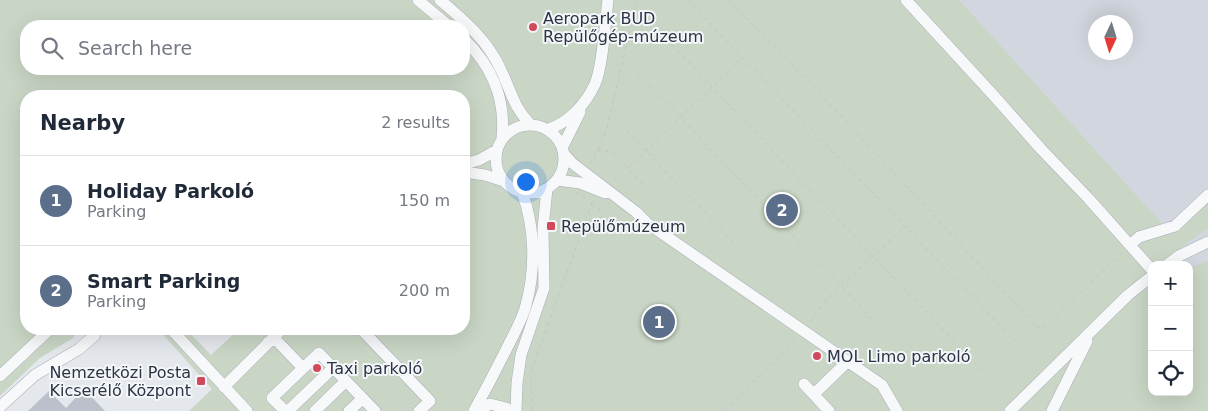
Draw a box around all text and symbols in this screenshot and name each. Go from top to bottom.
place label: Aeropark BUD Repülőgép-múzeum [543,9,703,46]
north arrow [1088,15,1133,60]
search box [20,20,470,75]
marker: Aeropark BUD Repülőgép-múzeum [527,21,539,33]
icon: search [38,34,66,62]
text: Search here [78,37,192,59]
text: Nearby [40,111,125,135]
text: 2 results [381,113,450,132]
your location [513,169,539,195]
text: Holiday Parkoló [87,180,254,202]
text: 1 [50,191,62,210]
text: 150 m [399,191,450,210]
pin: 2 [766,191,798,229]
text: Parking [87,202,146,221]
place label: Repülőmúzeum [561,217,685,236]
marker: Repülőmúzeum [545,220,557,232]
map controls [1148,261,1193,396]
button: + [1148,261,1193,306]
text: Smart Parking [87,270,240,292]
text: 2 [50,281,62,300]
text: 200 m [399,281,450,300]
text: Parking [87,292,146,311]
pin: 1 [643,303,675,341]
button: − [1148,306,1193,351]
place label: MOL Limo parkoló [827,347,970,366]
marker: MOL Limo parkoló [811,350,823,362]
button: locate [1148,351,1193,396]
place label: Taxi parkoló [326,359,422,378]
marker: Taxi parkoló [311,362,323,374]
place label: Nemzetközi Posta Kicserélő Központ [49,363,191,400]
marker: Nemzetközi Posta Kicserélő Központ [195,375,207,387]

